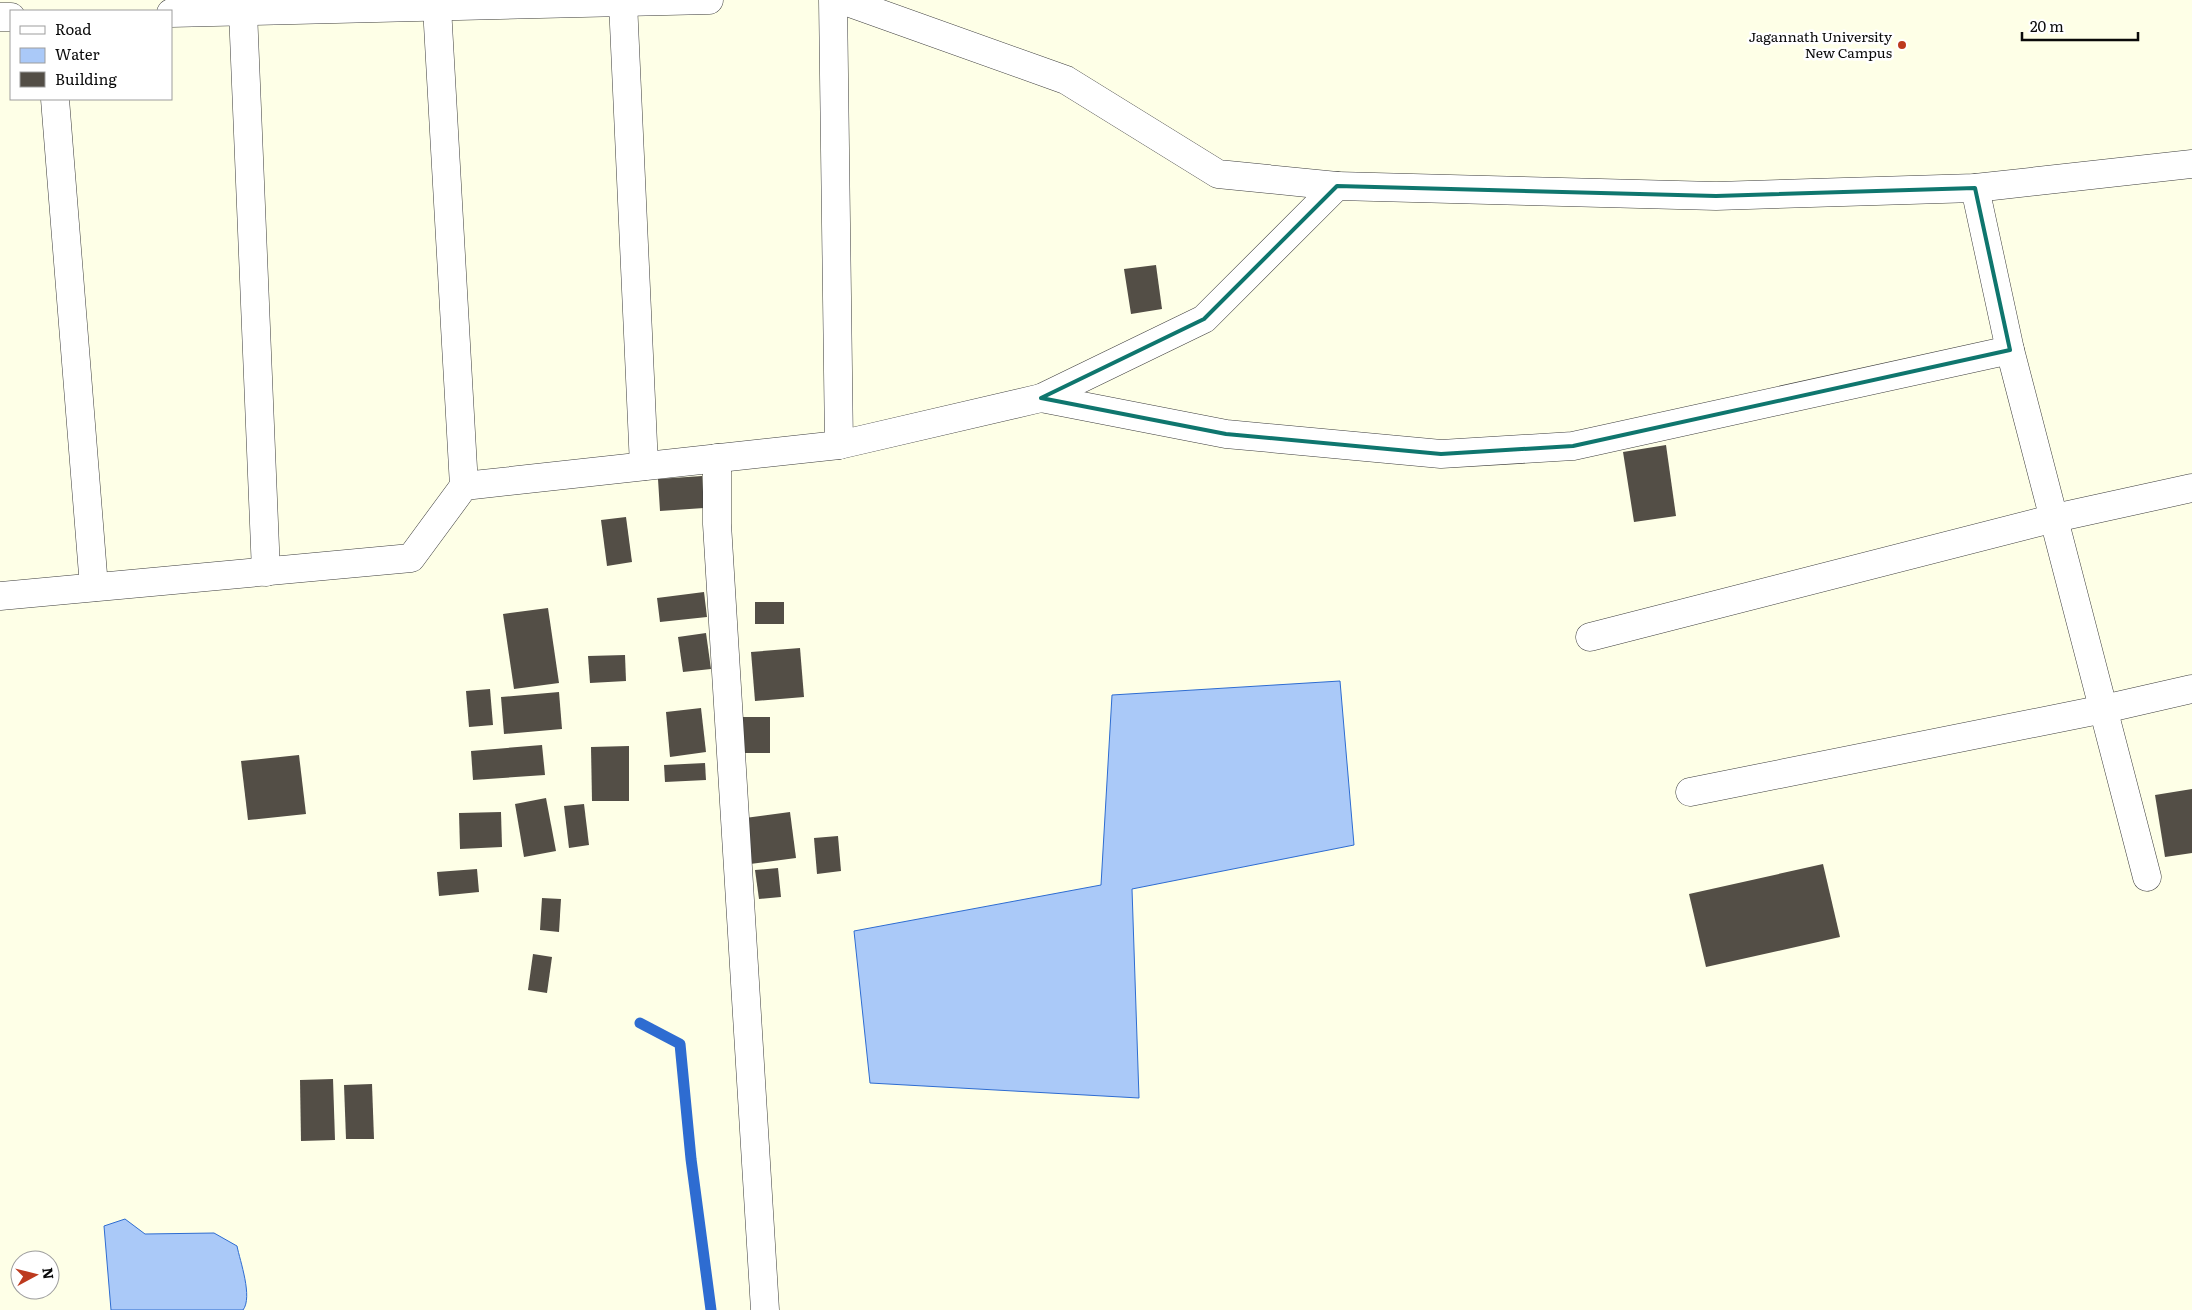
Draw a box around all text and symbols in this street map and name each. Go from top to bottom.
legend [10,10,172,100]
scale bar [2022,10,2138,42]
text: 20 m [2030,14,2064,37]
text: Road [55,17,91,40]
place label: Jagannath University New Campus [1748,26,1893,62]
marker: Jagannath University New Campus [1896,39,1908,51]
text: Water [55,42,100,65]
text: Building [55,67,117,90]
north arrow [10,1250,60,1300]
text: N [38,1266,60,1281]

